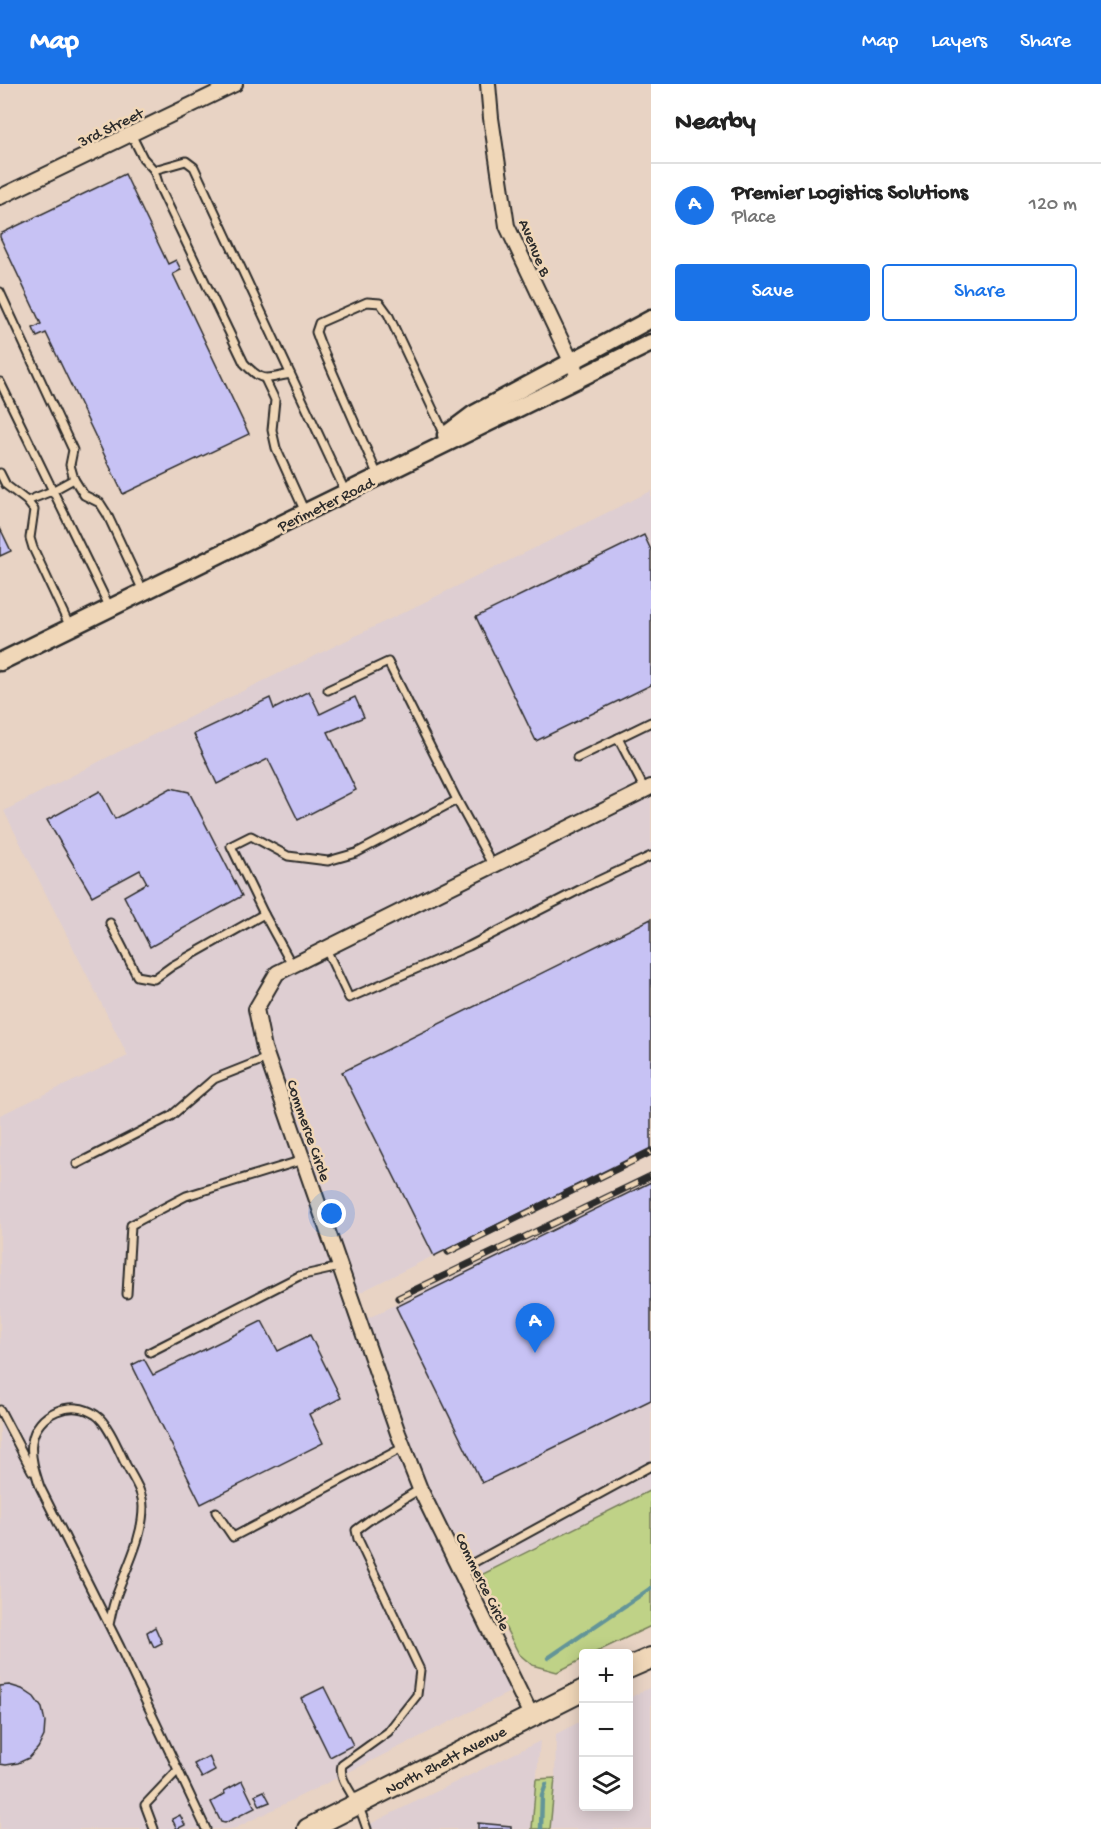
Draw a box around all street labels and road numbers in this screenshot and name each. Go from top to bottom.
street label: 3rd Street [75,105,148,153]
street label: Avenue B [512,217,554,280]
street label: Perimeter Road [274,474,379,538]
street label: Commerce Circle [280,1078,333,1185]
street label: Commerce Circle [449,1531,513,1635]
street label: North Rhett Avenue [383,1723,511,1801]

